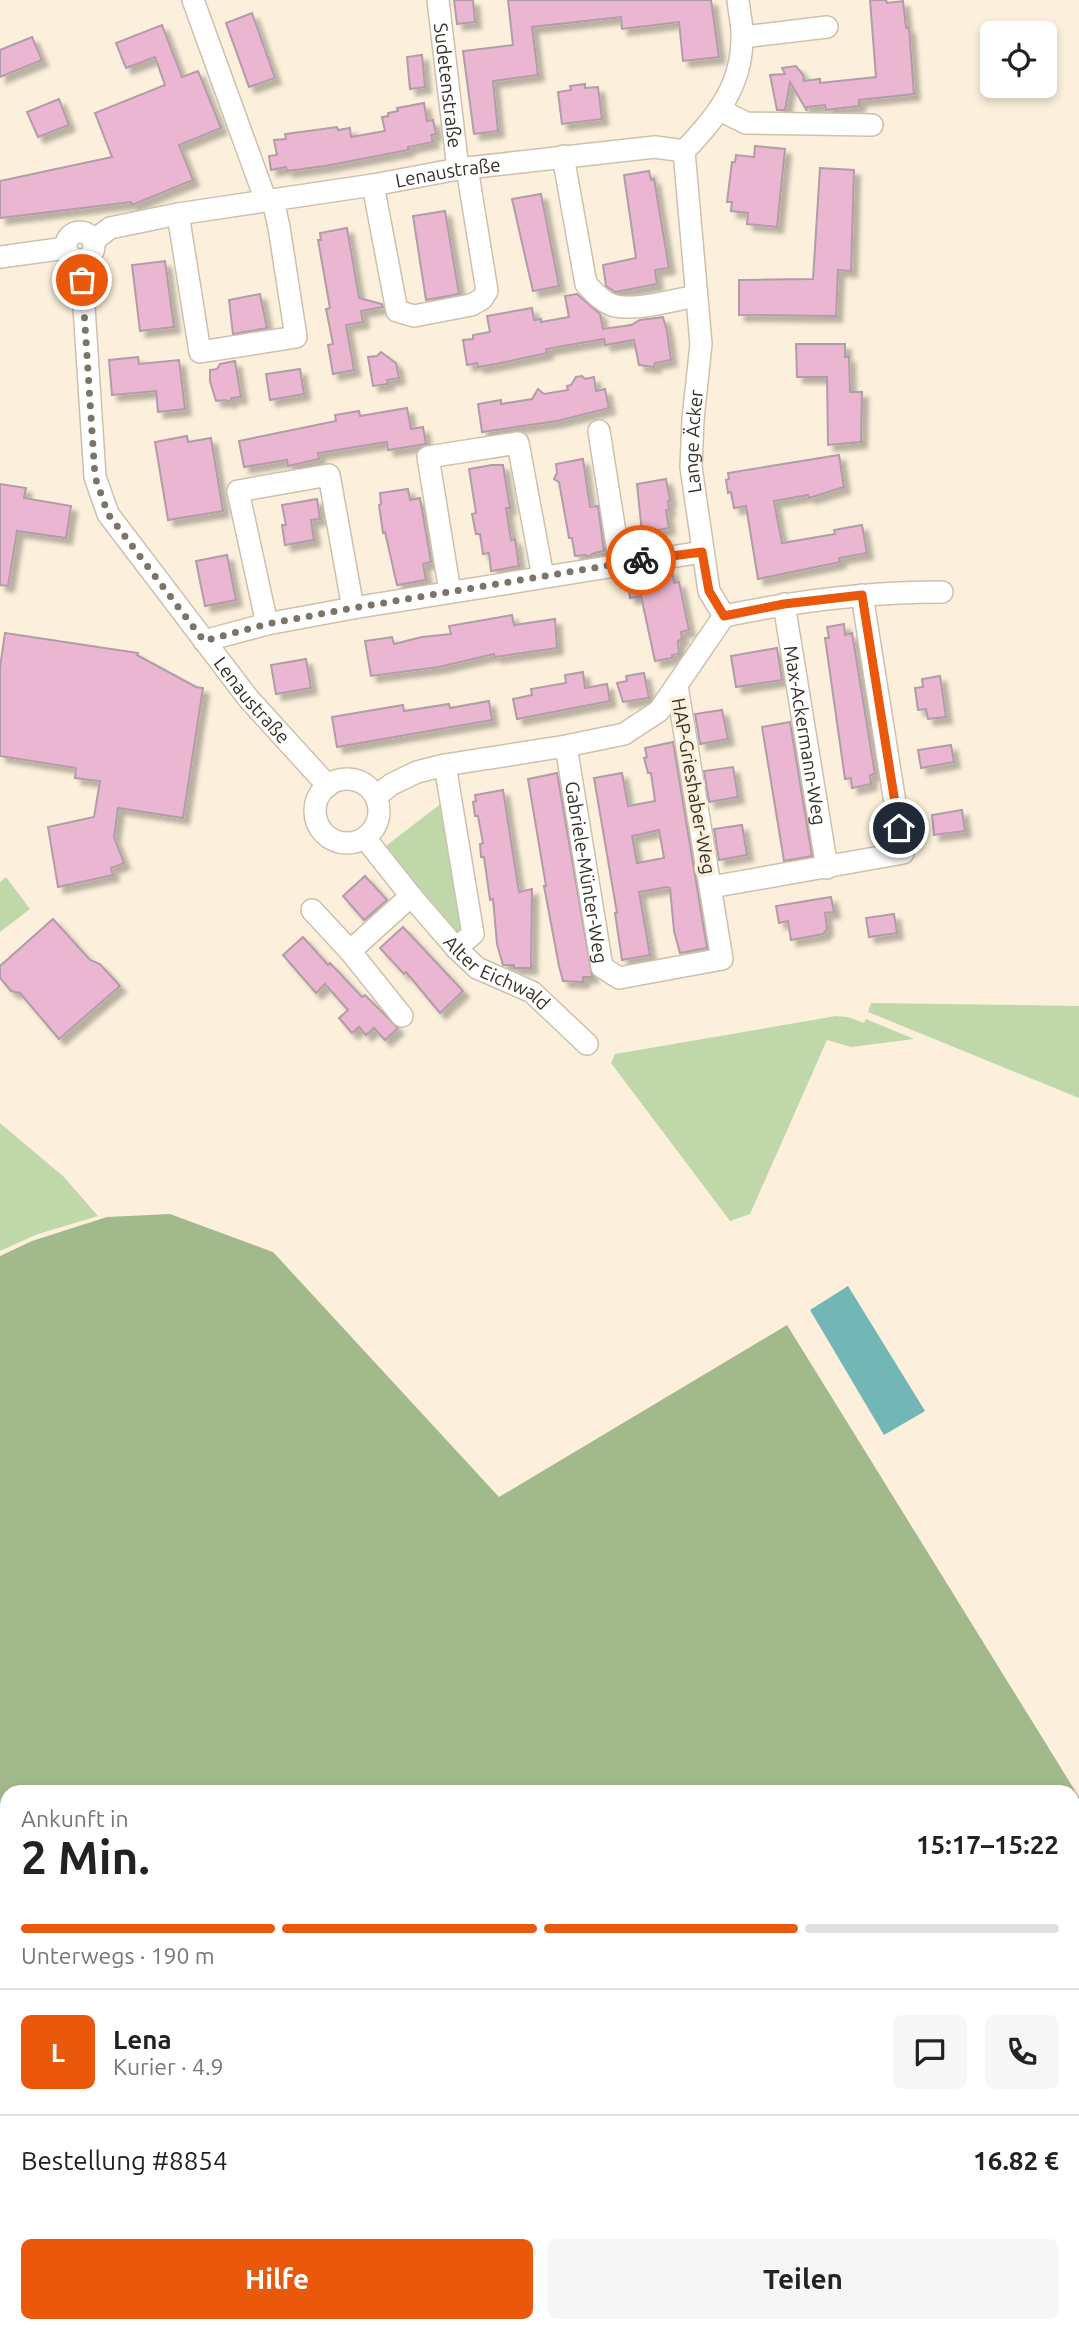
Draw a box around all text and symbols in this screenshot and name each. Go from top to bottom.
map controls [980,21,1057,98]
button: locate [980,21,1057,98]
street label: Sudetenstraße [430,22,466,149]
street label: Lenaustraße [393,153,502,192]
pin [52,250,112,310]
icon: bag [63,261,101,299]
street label: Lange Äcker [680,388,707,495]
courier [606,525,676,595]
icon: bike [622,541,660,579]
street label: Max-Ackermann-Weg [780,644,831,827]
street label: Lenaustraße [210,652,295,748]
street label: HAP-Grieshaber-Weg [668,696,720,876]
street label: Gabriele-Münter-Weg [561,780,612,965]
pin [869,798,929,858]
icon: home [880,809,918,847]
street label: Alter Eichwald [439,931,554,1014]
text: Ankunft in [21,1806,129,1831]
text: 15:17–15:22 [916,1830,1059,1859]
text: 2 Min. [21,1831,150,1883]
text: Unterwegs · 190 m [21,1943,215,1968]
button: chat [893,2015,967,2089]
button: phone [985,2015,1059,2089]
text: Lena [113,2025,172,2054]
text: L [51,2038,65,2067]
text: Kurier · 4.9 [113,2054,224,2079]
text: Bestellung #8854 [21,2146,228,2175]
text: 16.82 € [973,2146,1059,2175]
button: Hilfe [21,2239,533,2319]
button: Teilen [547,2239,1059,2319]

